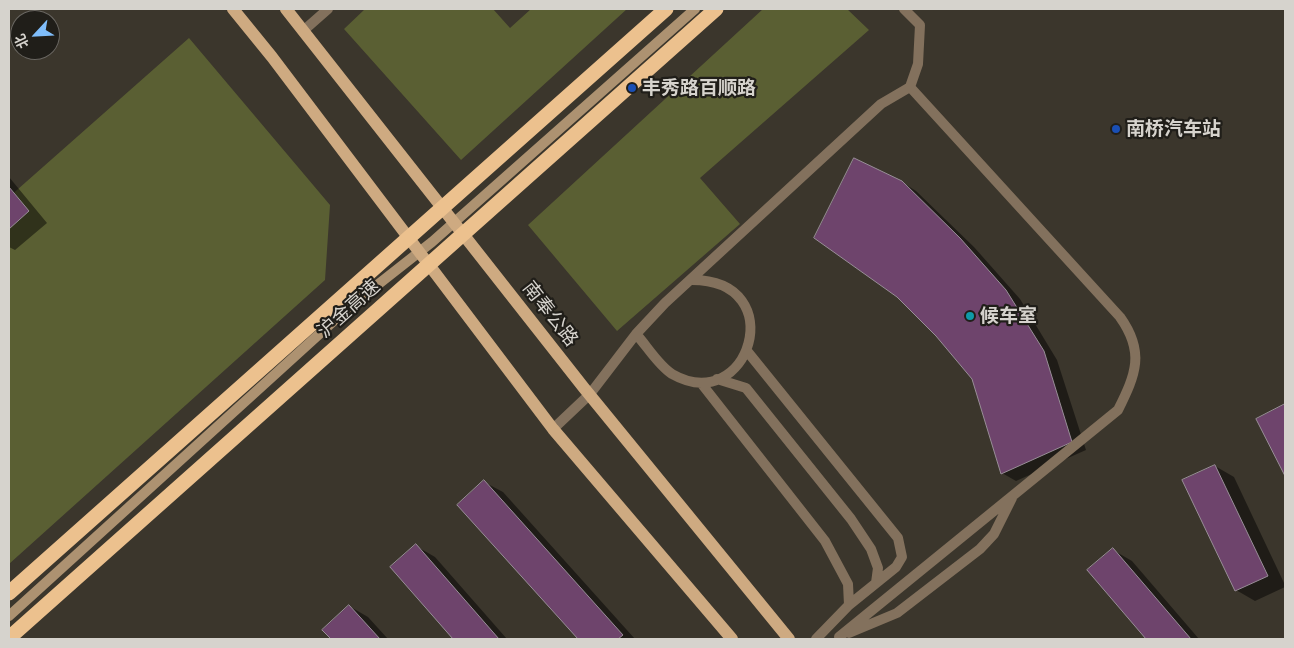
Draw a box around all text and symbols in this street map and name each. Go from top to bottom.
north arrow [10,10,60,60]
text: 北 [13,32,32,50]
place label: 丰秀路百顺路 [642,77,756,99]
marker: 丰秀路百顺路 [626,82,638,94]
place label: 南桥汽车站 [1126,118,1221,140]
marker: 南桥汽车站 [1110,123,1122,135]
street label: 沪金高速 [313,275,385,343]
street label: 南奉公路 [518,277,582,351]
place label: 候车室 [980,305,1037,327]
marker: 候车室 [964,310,976,322]

